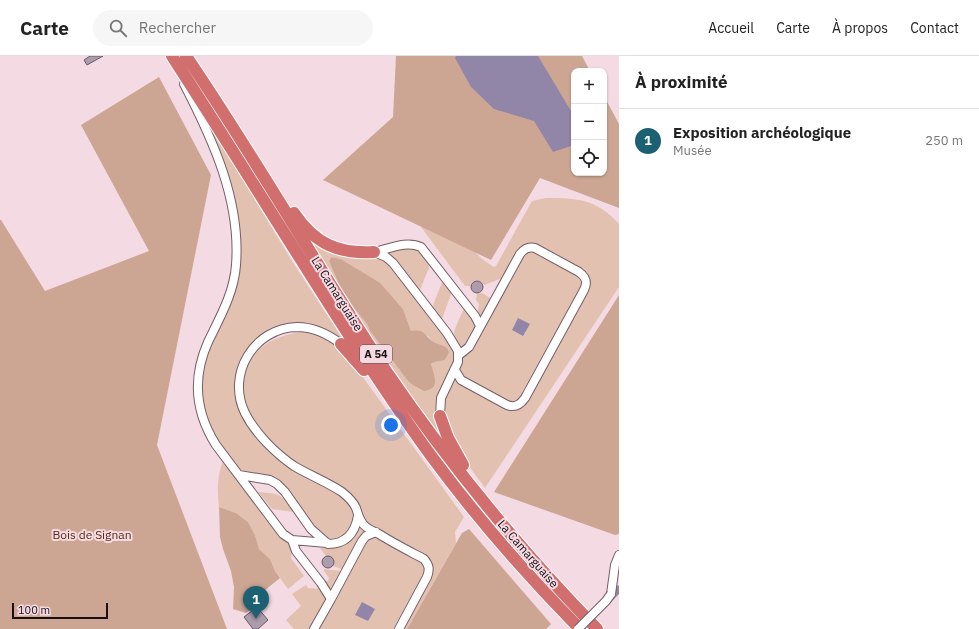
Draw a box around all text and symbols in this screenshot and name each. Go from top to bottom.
search box [93,10,373,46]
text: Carte [20,16,69,40]
icon: search [107,17,129,39]
text: Rechercher [139,18,216,37]
text: Accueil [708,19,754,37]
text: Carte [776,19,810,37]
text: À propos [832,19,888,37]
text: Contact [910,19,959,37]
map controls [571,68,607,176]
button: + [571,68,607,104]
text: À proximité [635,71,728,93]
button: − [571,104,607,140]
text: Exposition archéologique [673,123,851,142]
text: 1 [644,132,652,149]
text: 250 m [925,132,963,149]
button: locate [571,140,607,176]
text: Musée [673,142,712,159]
street label: La Camarguaise [309,254,367,334]
road number: A 54 [360,345,392,363]
your location [381,415,401,435]
street label: La Camarguaise [495,517,562,591]
park label: Bois de Signan [53,527,131,542]
pin: 1 [243,586,269,619]
scale bar [12,601,108,620]
text: 100 m [18,603,50,617]

